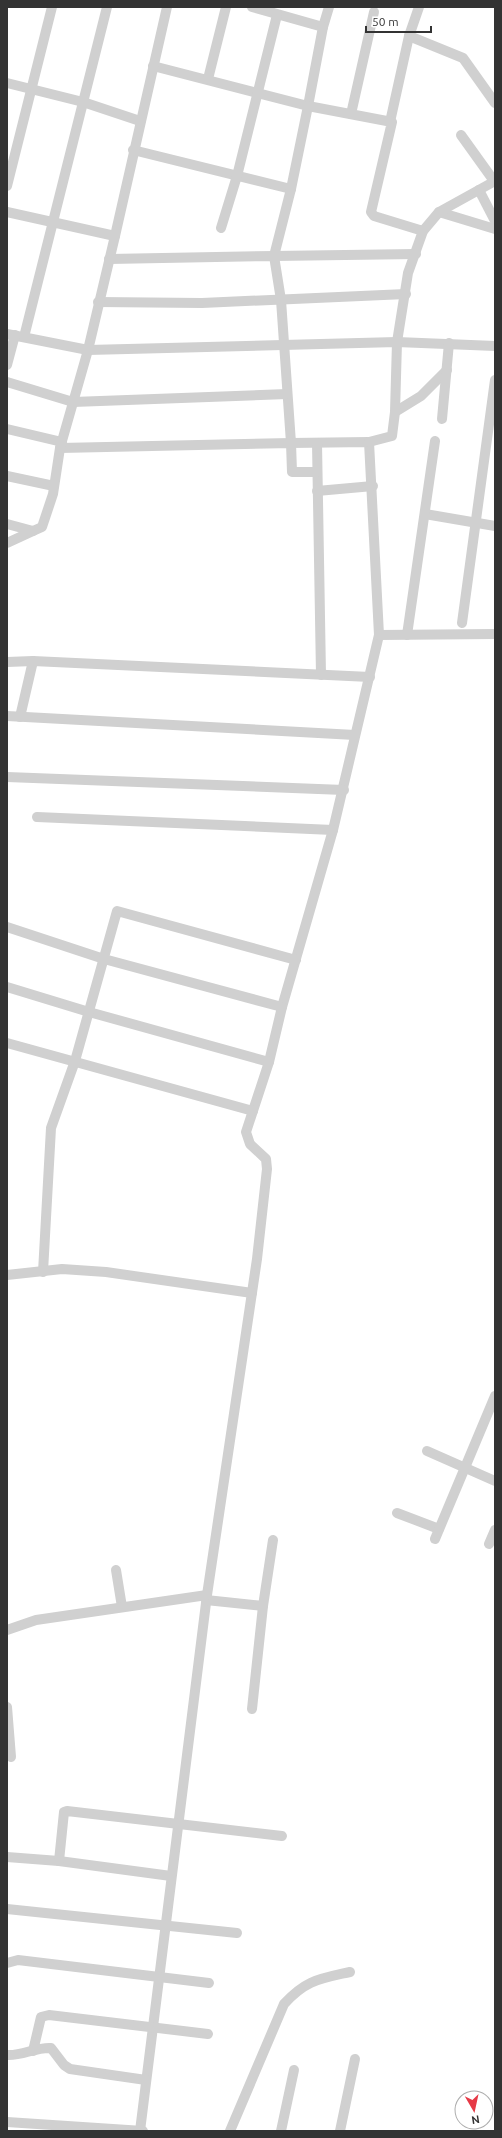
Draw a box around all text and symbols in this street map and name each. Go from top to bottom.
scale bar [366,8,431,34]
text: 50 m [372,15,399,28]
north arrow [454,2090,494,2130]
text: N [471,2113,481,2126]

